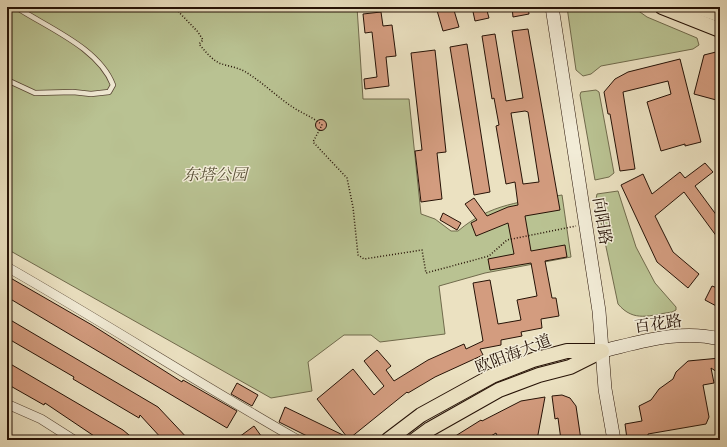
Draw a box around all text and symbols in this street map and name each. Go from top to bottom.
park label: 东塔公园 [183,164,250,185]
street label: 向阳路 [588,196,617,246]
street label: 百花路 [633,310,683,337]
street label: 欧阳海大道 [472,329,554,378]

